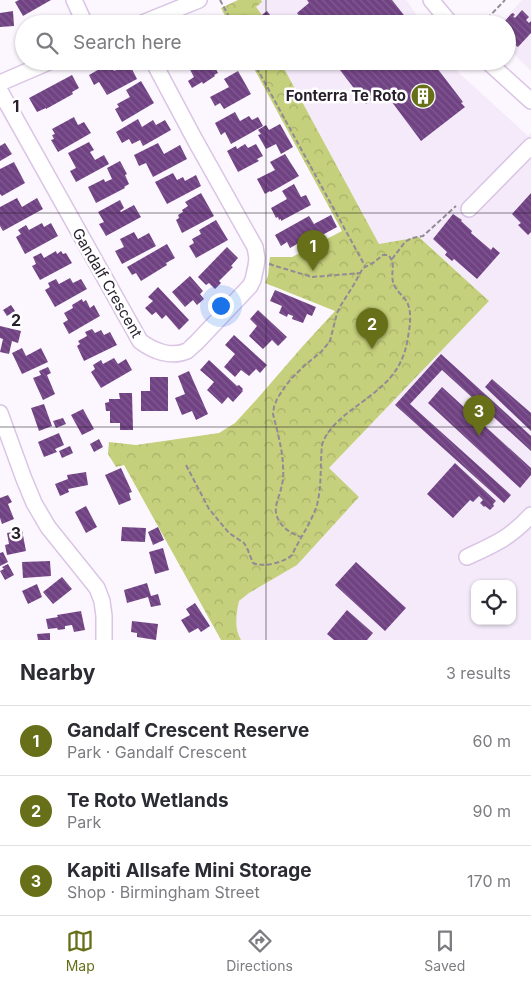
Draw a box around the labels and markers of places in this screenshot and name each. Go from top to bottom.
building icon: Fonterra Te Roto [410,83,436,109]
place label: Fonterra Te Roto [286,86,406,105]
pin: 1 [297,230,329,271]
pin: 2 [356,308,388,349]
pin: 3 [463,395,495,436]

